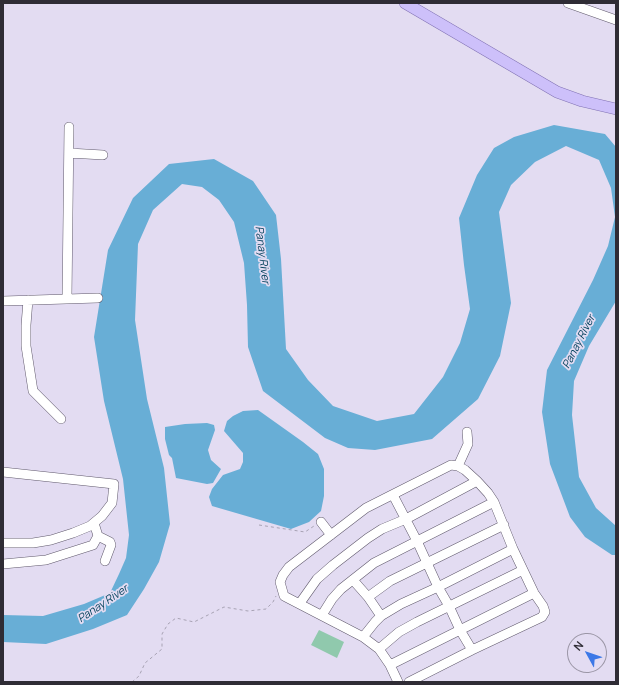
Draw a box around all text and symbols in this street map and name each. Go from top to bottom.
water label: Panay River [252,225,272,285]
water label: Panay River [560,313,598,371]
water label: Panay River [75,582,131,626]
north arrow [567,633,607,673]
text: N [570,638,586,653]

